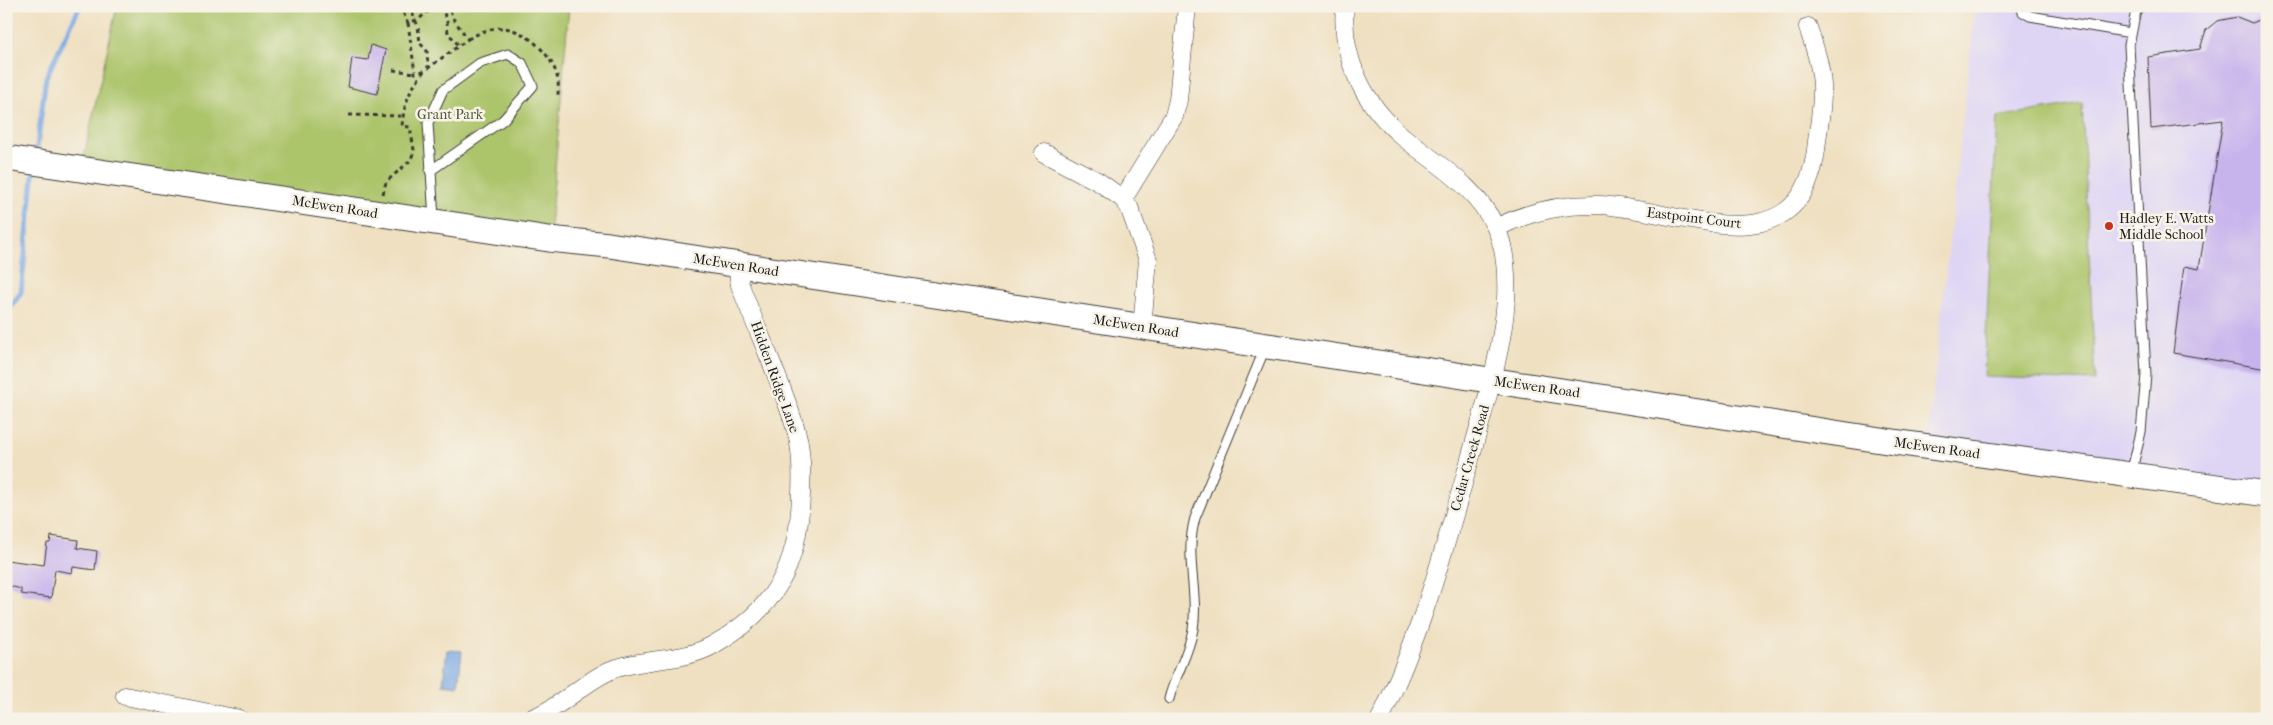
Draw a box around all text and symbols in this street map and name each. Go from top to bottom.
park label: Grant Park [417,106,484,123]
street label: McEwen Road [291,192,379,222]
street label: Eastpoint Court [1646,204,1742,232]
place label: Hadley E. Watts Middle School [2119,210,2214,243]
marker: Hadley E. Watts Middle School [2103,220,2115,232]
street label: McEwen Road [692,250,780,280]
street label: McEwen Road [1092,311,1180,341]
street label: Hidden Ridge Lane [747,319,803,435]
street label: McEwen Road [1493,373,1581,401]
street label: Cedar Creek Road [1447,403,1493,513]
street label: McEwen Road [1893,434,1981,462]

